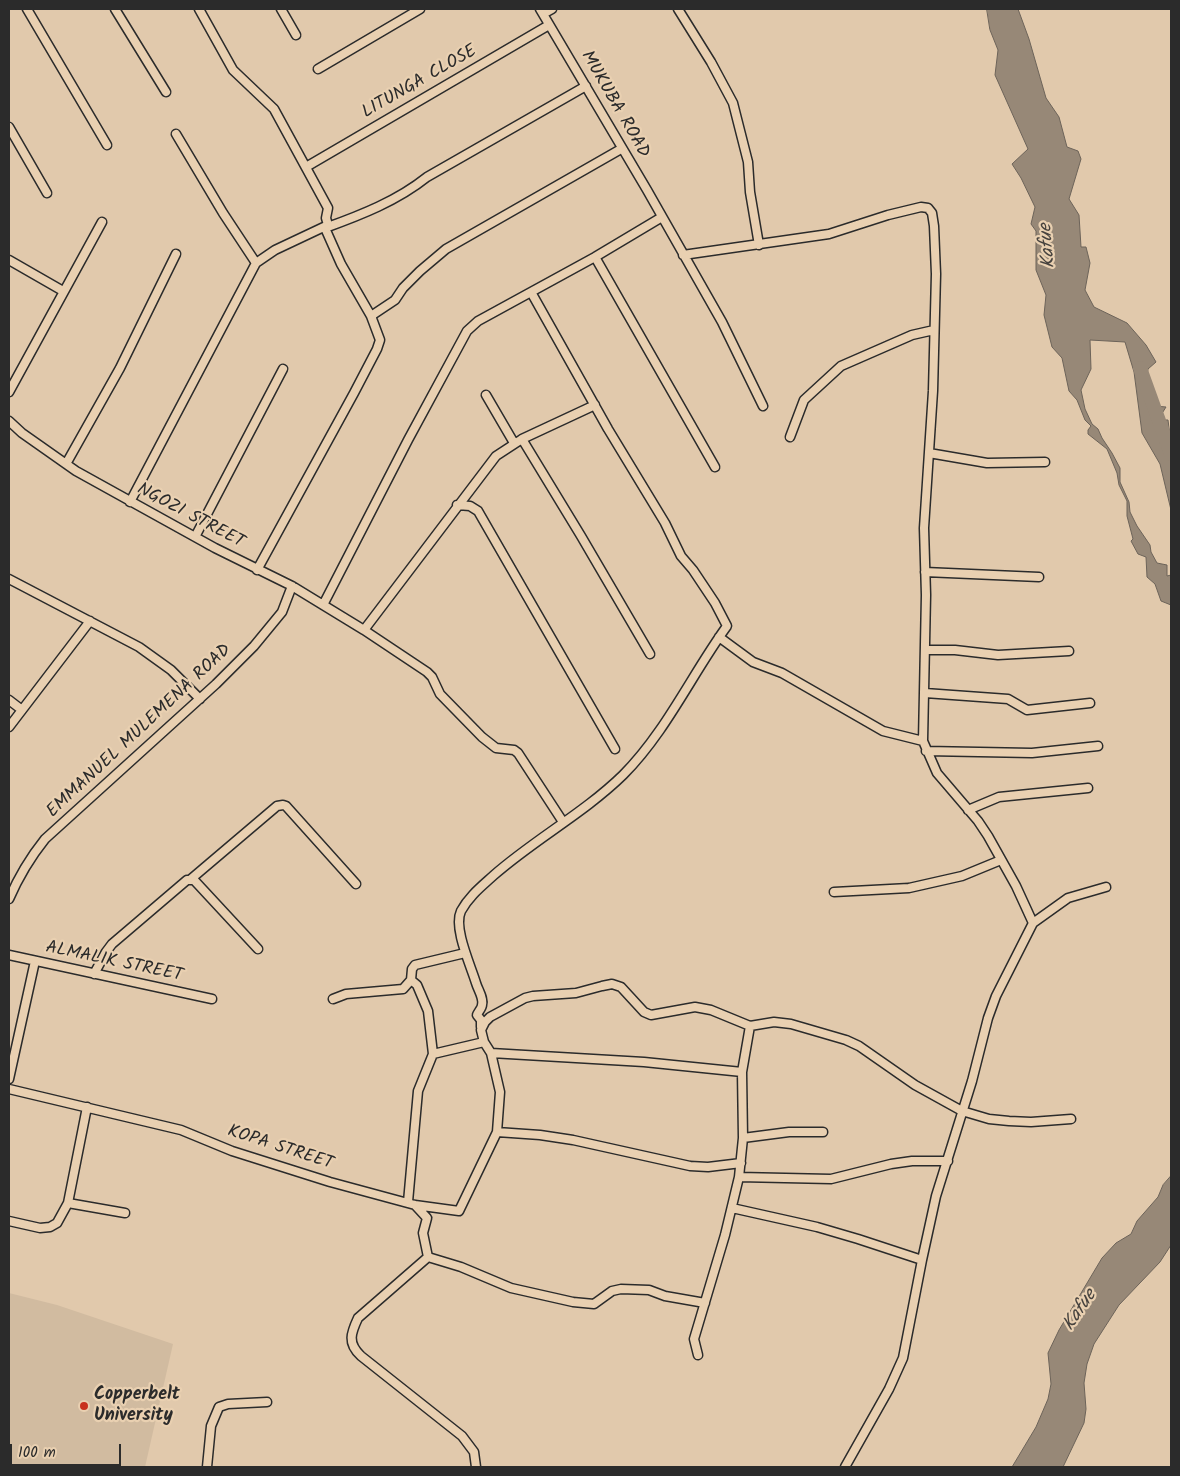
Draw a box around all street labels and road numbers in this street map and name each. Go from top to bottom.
street label: LITUNGA CLOSE [359,41,481,125]
street label: MUKUBA ROAD [575,48,653,162]
street label: NGOZI STREET [133,480,247,554]
street label: EMMANUEL MULEMENA ROAD [43,641,237,823]
street label: ALMALIK STREET [43,938,185,988]
street label: KOPA STREET [224,1122,336,1176]

